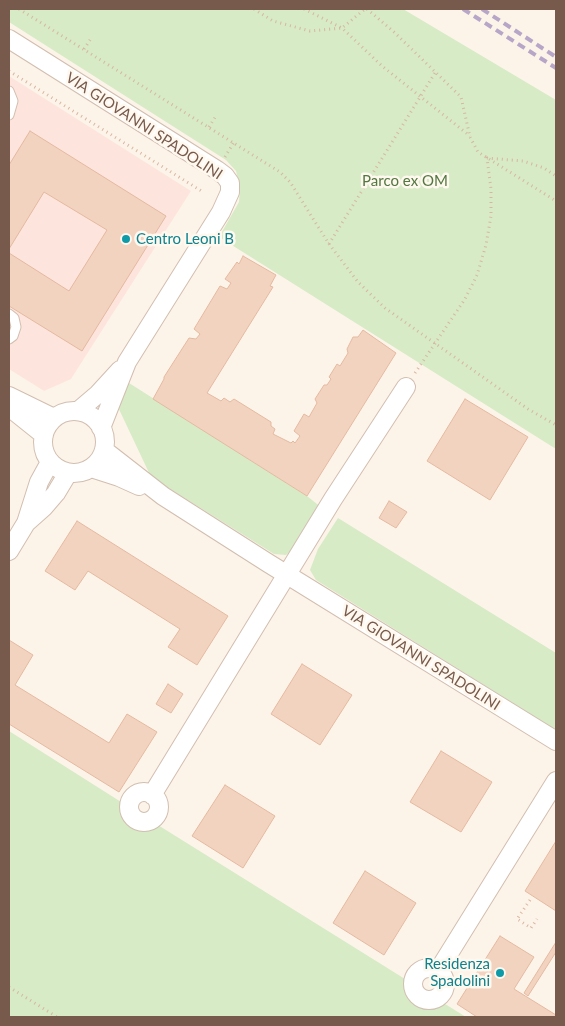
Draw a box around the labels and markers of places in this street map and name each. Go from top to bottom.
place label: Centro Leoni B [136,230,234,248]
marker: Centro Leoni B [120,233,132,245]
place label: Residenza Spadolini [424,955,490,990]
marker: Residenza Spadolini [494,967,506,979]

